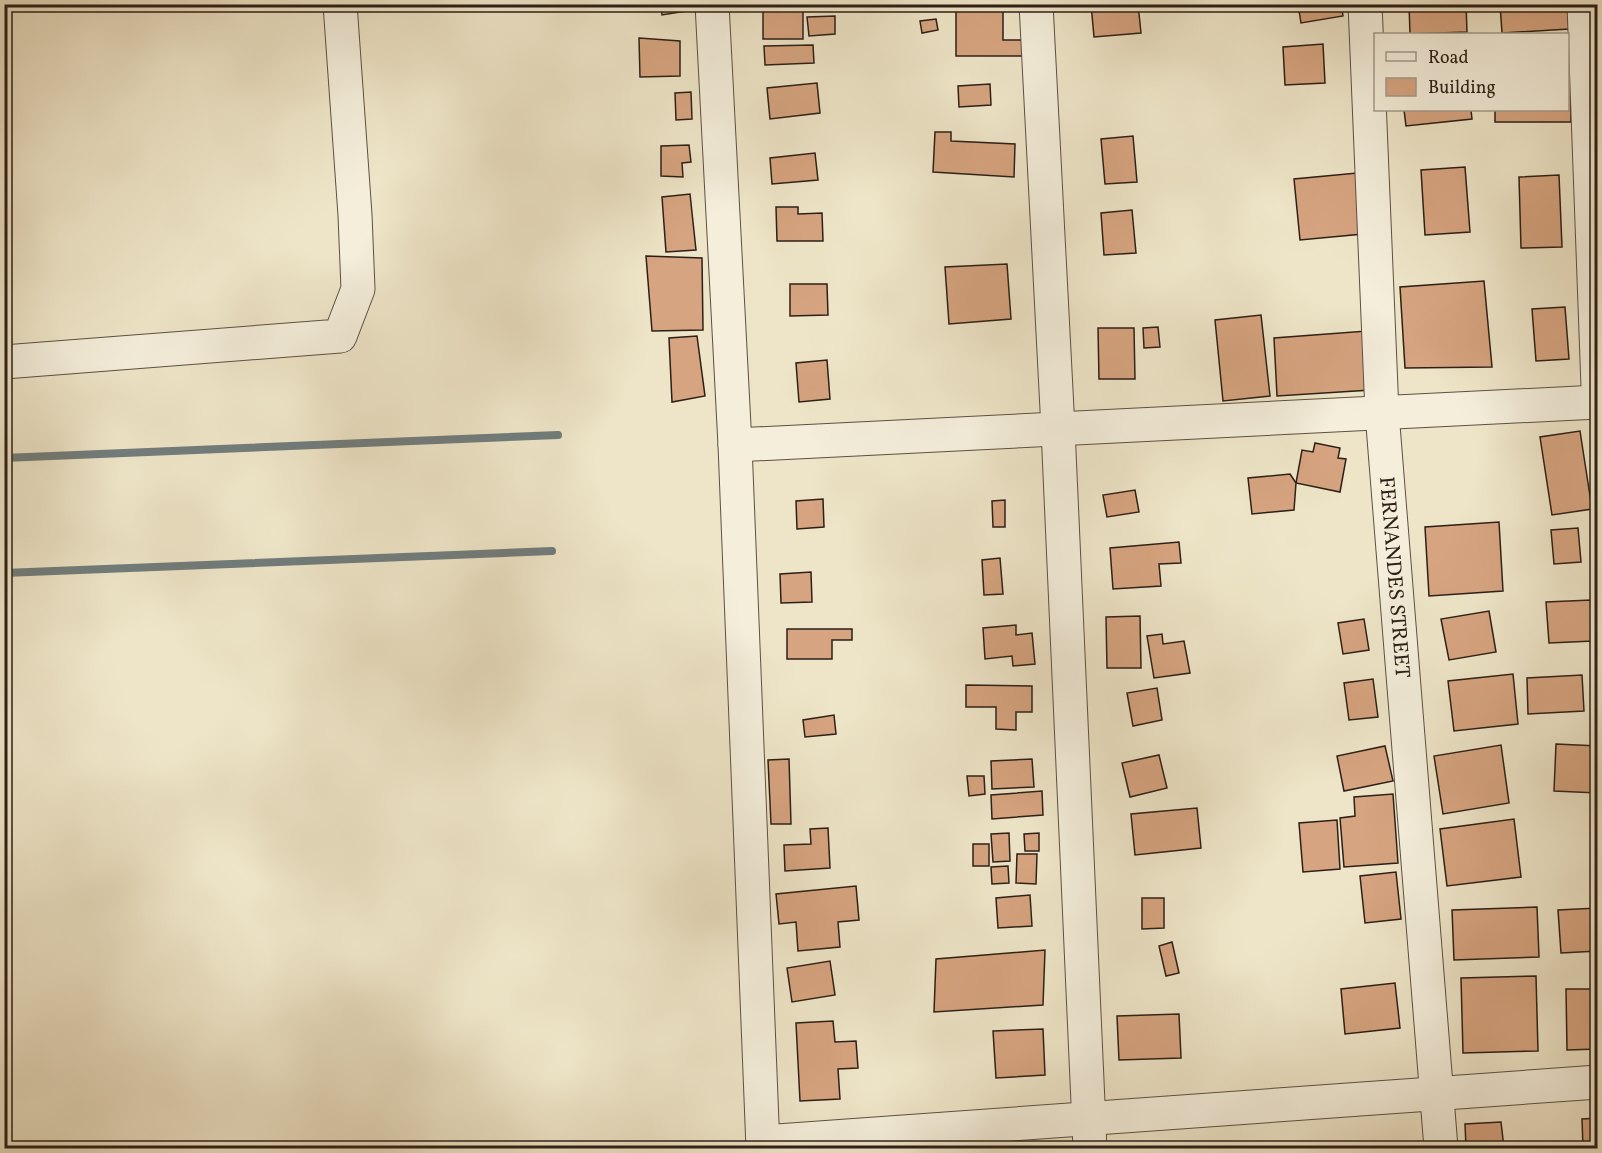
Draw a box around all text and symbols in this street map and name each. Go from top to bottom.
legend [1374,33,1569,111]
text: Road [1428,46,1469,71]
text: Building [1428,76,1496,101]
street label: FERNANDES STREET [1371,475,1416,679]

